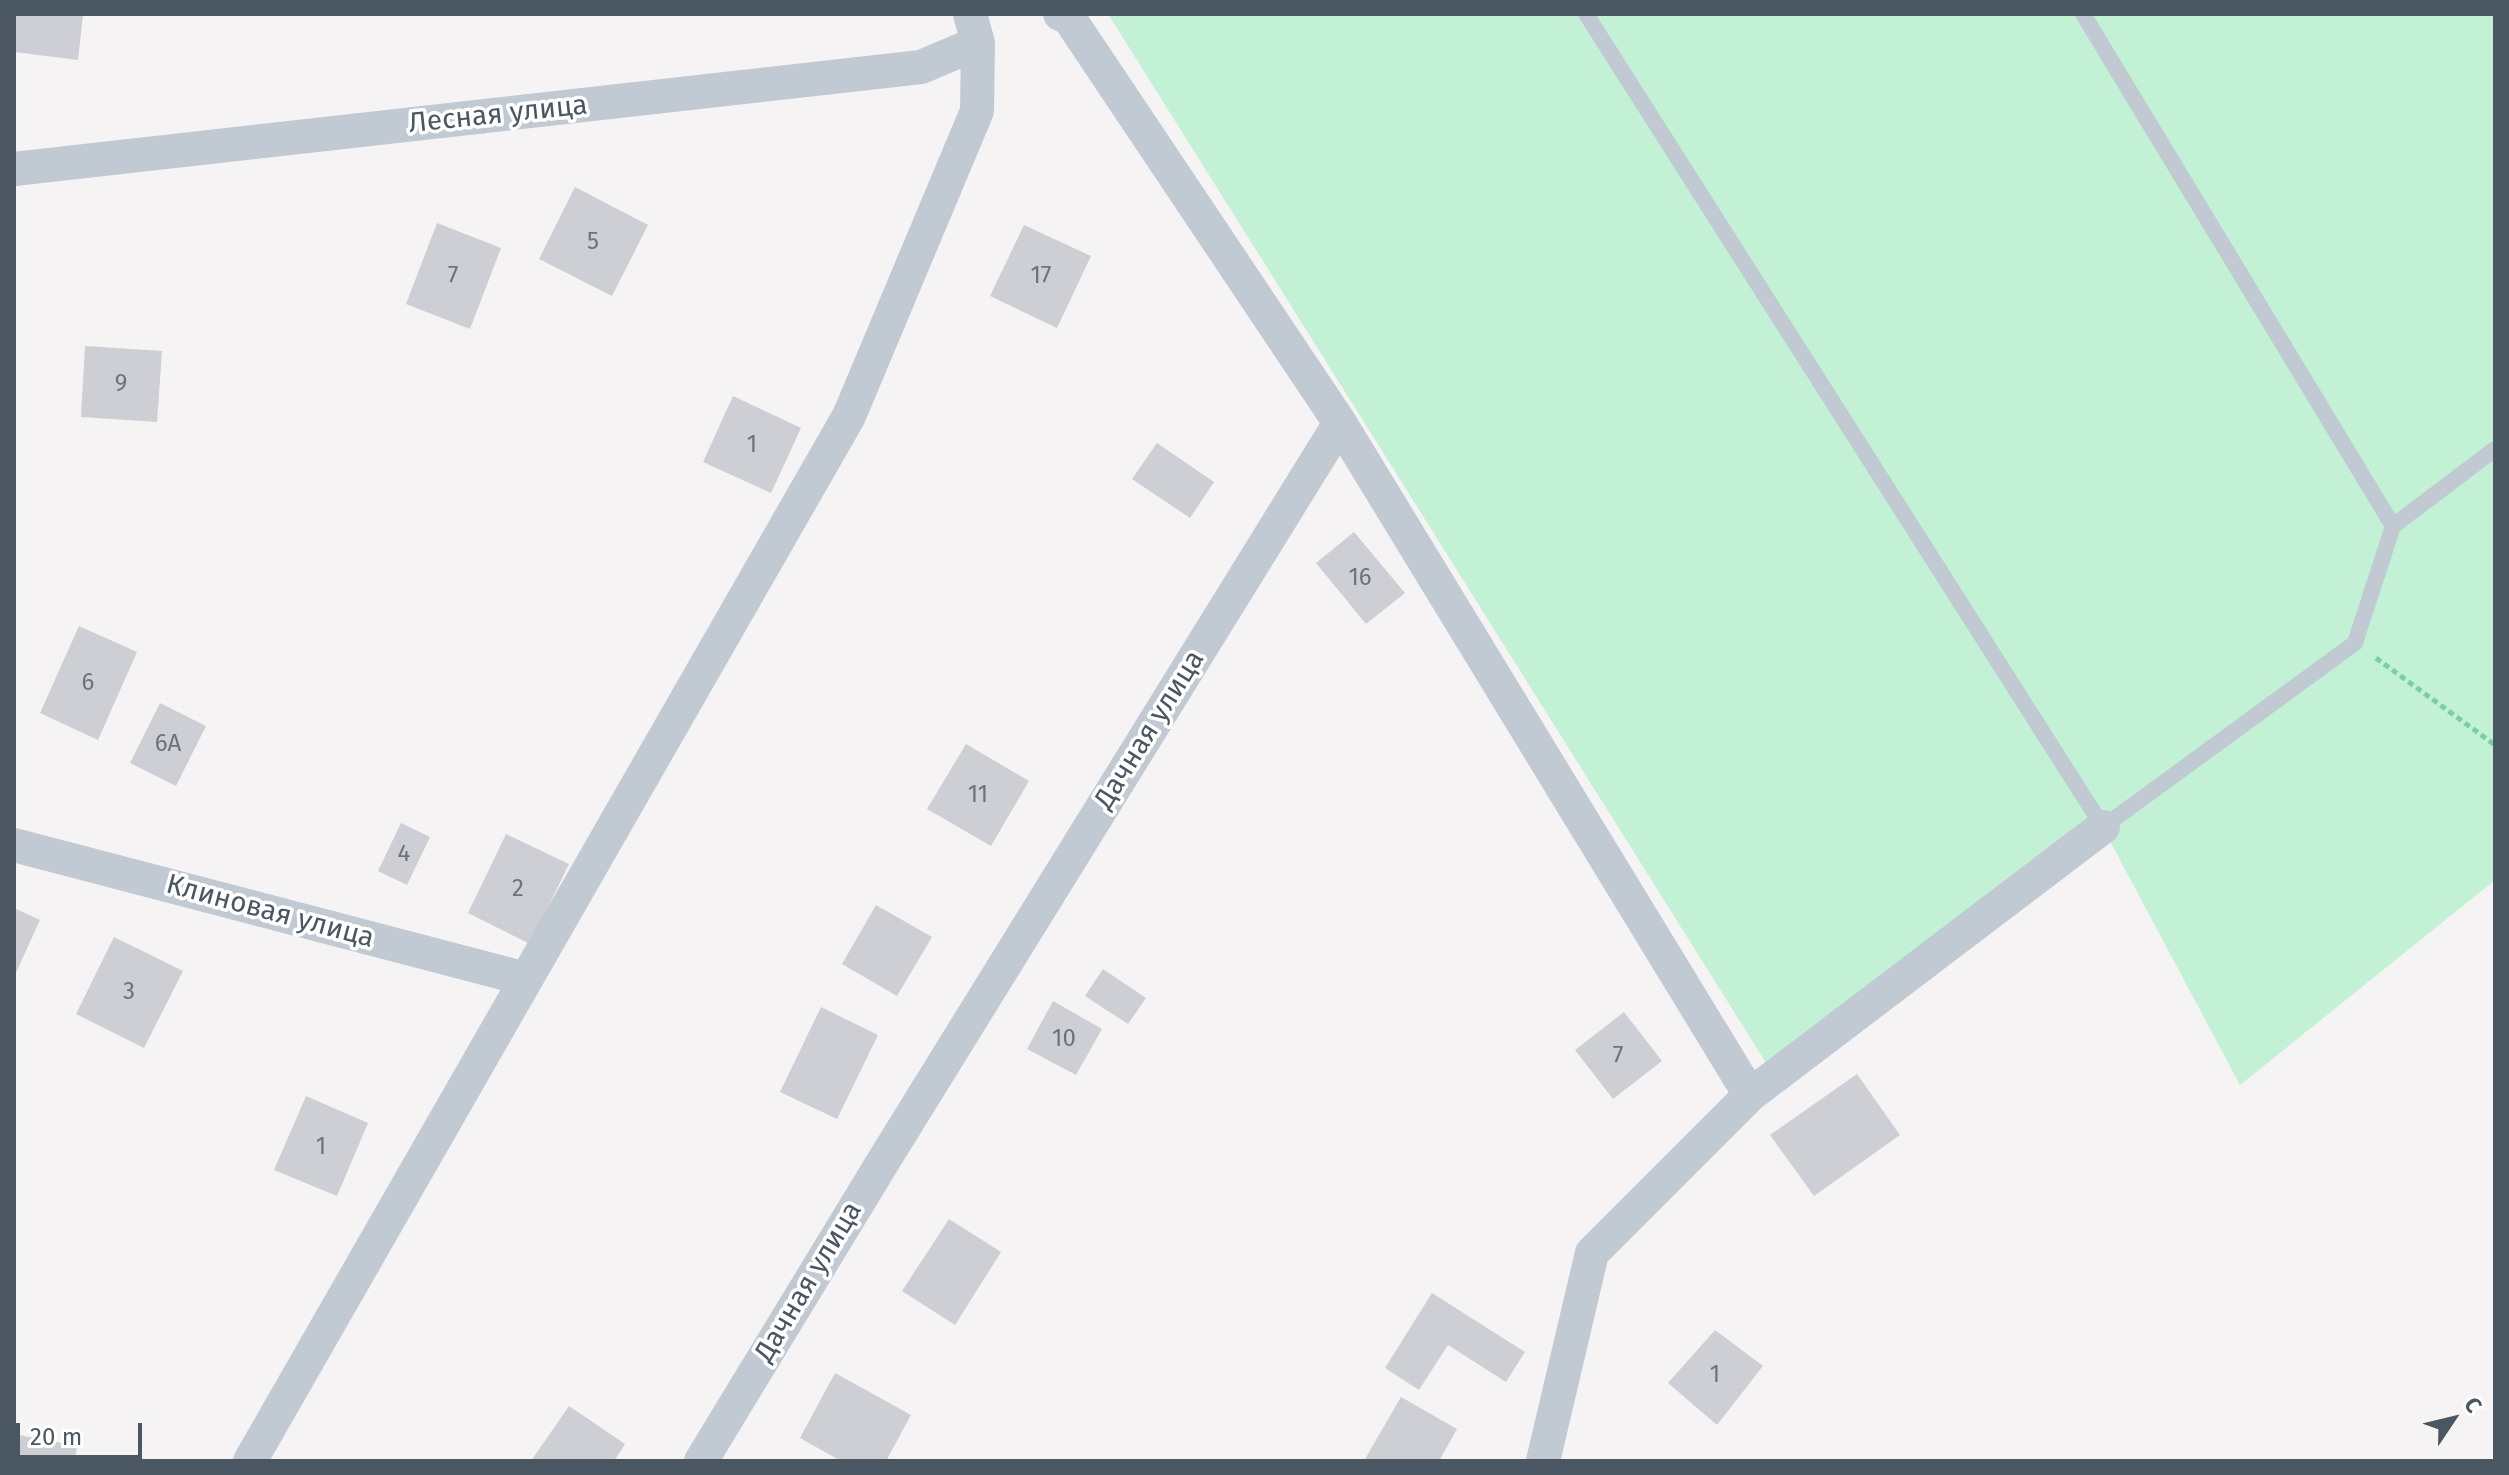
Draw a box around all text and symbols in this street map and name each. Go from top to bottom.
street label: Лесная улица [407,89,589,141]
house number: 5 [587,228,599,256]
house number: 7 [448,262,458,290]
house number: 17 [1030,262,1052,290]
house number: 9 [115,370,127,398]
house number: 1 [747,431,757,459]
house number: 16 [1348,564,1372,592]
street label: Дачная улица [1088,645,1212,815]
house number: 6 [82,669,94,697]
house number: 6А [155,730,181,758]
house number: 11 [968,781,988,809]
house number: 4 [398,840,410,868]
street label: Клиновая улица [162,868,378,956]
house number: 2 [512,875,524,903]
house number: 3 [123,978,135,1006]
house number: 10 [1052,1025,1076,1053]
house number: 7 [1613,1042,1623,1070]
house number: 1 [316,1133,326,1161]
street label: Дачная улица [748,1196,870,1368]
house number: 1 [1710,1361,1720,1389]
north arrow [2413,1379,2493,1459]
text: С [2458,1392,2488,1418]
scale bar [20,1407,146,1457]
text: 20 m [30,1423,82,1451]

